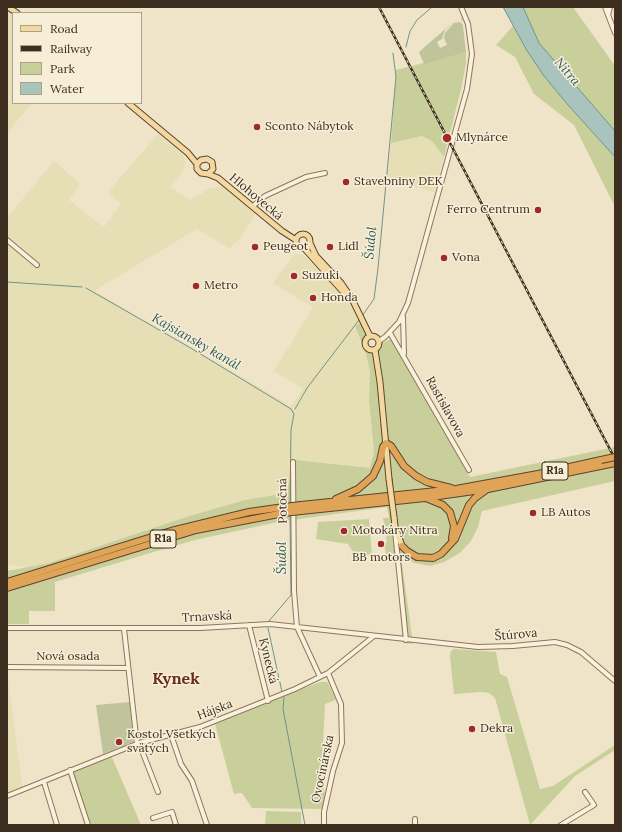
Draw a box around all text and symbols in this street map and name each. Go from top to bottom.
legend [12,12,142,104]
text: Road [50,21,78,36]
text: Railway [50,41,92,56]
water label: Nitra [551,55,583,89]
text: Park [50,61,75,76]
text: Water [50,81,84,96]
place label: Sconto Nábytok [265,120,354,134]
marker: Sconto Nábytok [252,122,262,132]
place label: Mlynárce [456,131,508,145]
marker: Mlynárce [441,132,453,144]
street label: Hlohovecká [226,171,286,223]
place label: Stavebniny DEK [354,175,443,189]
marker: Stavebniny DEK [341,177,351,187]
place label: Ferro Centrum [447,203,530,217]
marker: Ferro Centrum [533,205,543,215]
water label: Šúdol [362,226,380,260]
place label: Peugeot [263,240,309,254]
place label: Lidl [338,240,359,254]
marker: Peugeot [250,242,260,252]
marker: Lidl [325,242,335,252]
place label: Vona [452,251,480,265]
marker: Vona [439,253,449,263]
place label: Suzuki [302,269,339,283]
marker: Suzuki [289,271,299,281]
place label: Metro [204,279,238,293]
marker: Metro [191,281,201,291]
place label: Honda [321,291,358,305]
marker: Honda [308,293,318,303]
water label: Kajsiansky kanál [149,310,243,374]
street label: Rastislavova [422,374,468,440]
road number: R1a [542,462,568,480]
street label: Potočná [275,478,291,524]
place label: LB Autos [541,506,590,520]
marker: LB Autos [528,508,538,518]
place label: Motokáry Nitra [352,524,438,538]
marker: Motokáry Nitra [339,526,349,536]
road number: R1a [150,530,176,548]
marker: BB motors [376,539,386,549]
water label: Šúdol [274,542,290,574]
place label: BB motors [352,551,410,565]
street label: Trnavská [182,608,232,626]
street label: Štúrova [494,626,538,644]
street label: Kynecká [255,636,281,686]
street label: Nová osada [36,650,100,664]
district label: Kynek [152,669,200,689]
street label: Hájska [195,697,235,723]
place label: Dekra [480,722,513,736]
marker: Dekra [467,724,477,734]
place label: Kostol Všetkých svätých [127,728,216,756]
street label: Ovocinárska [309,734,337,804]
marker: Kostol Všetkých svätých [114,737,124,747]

